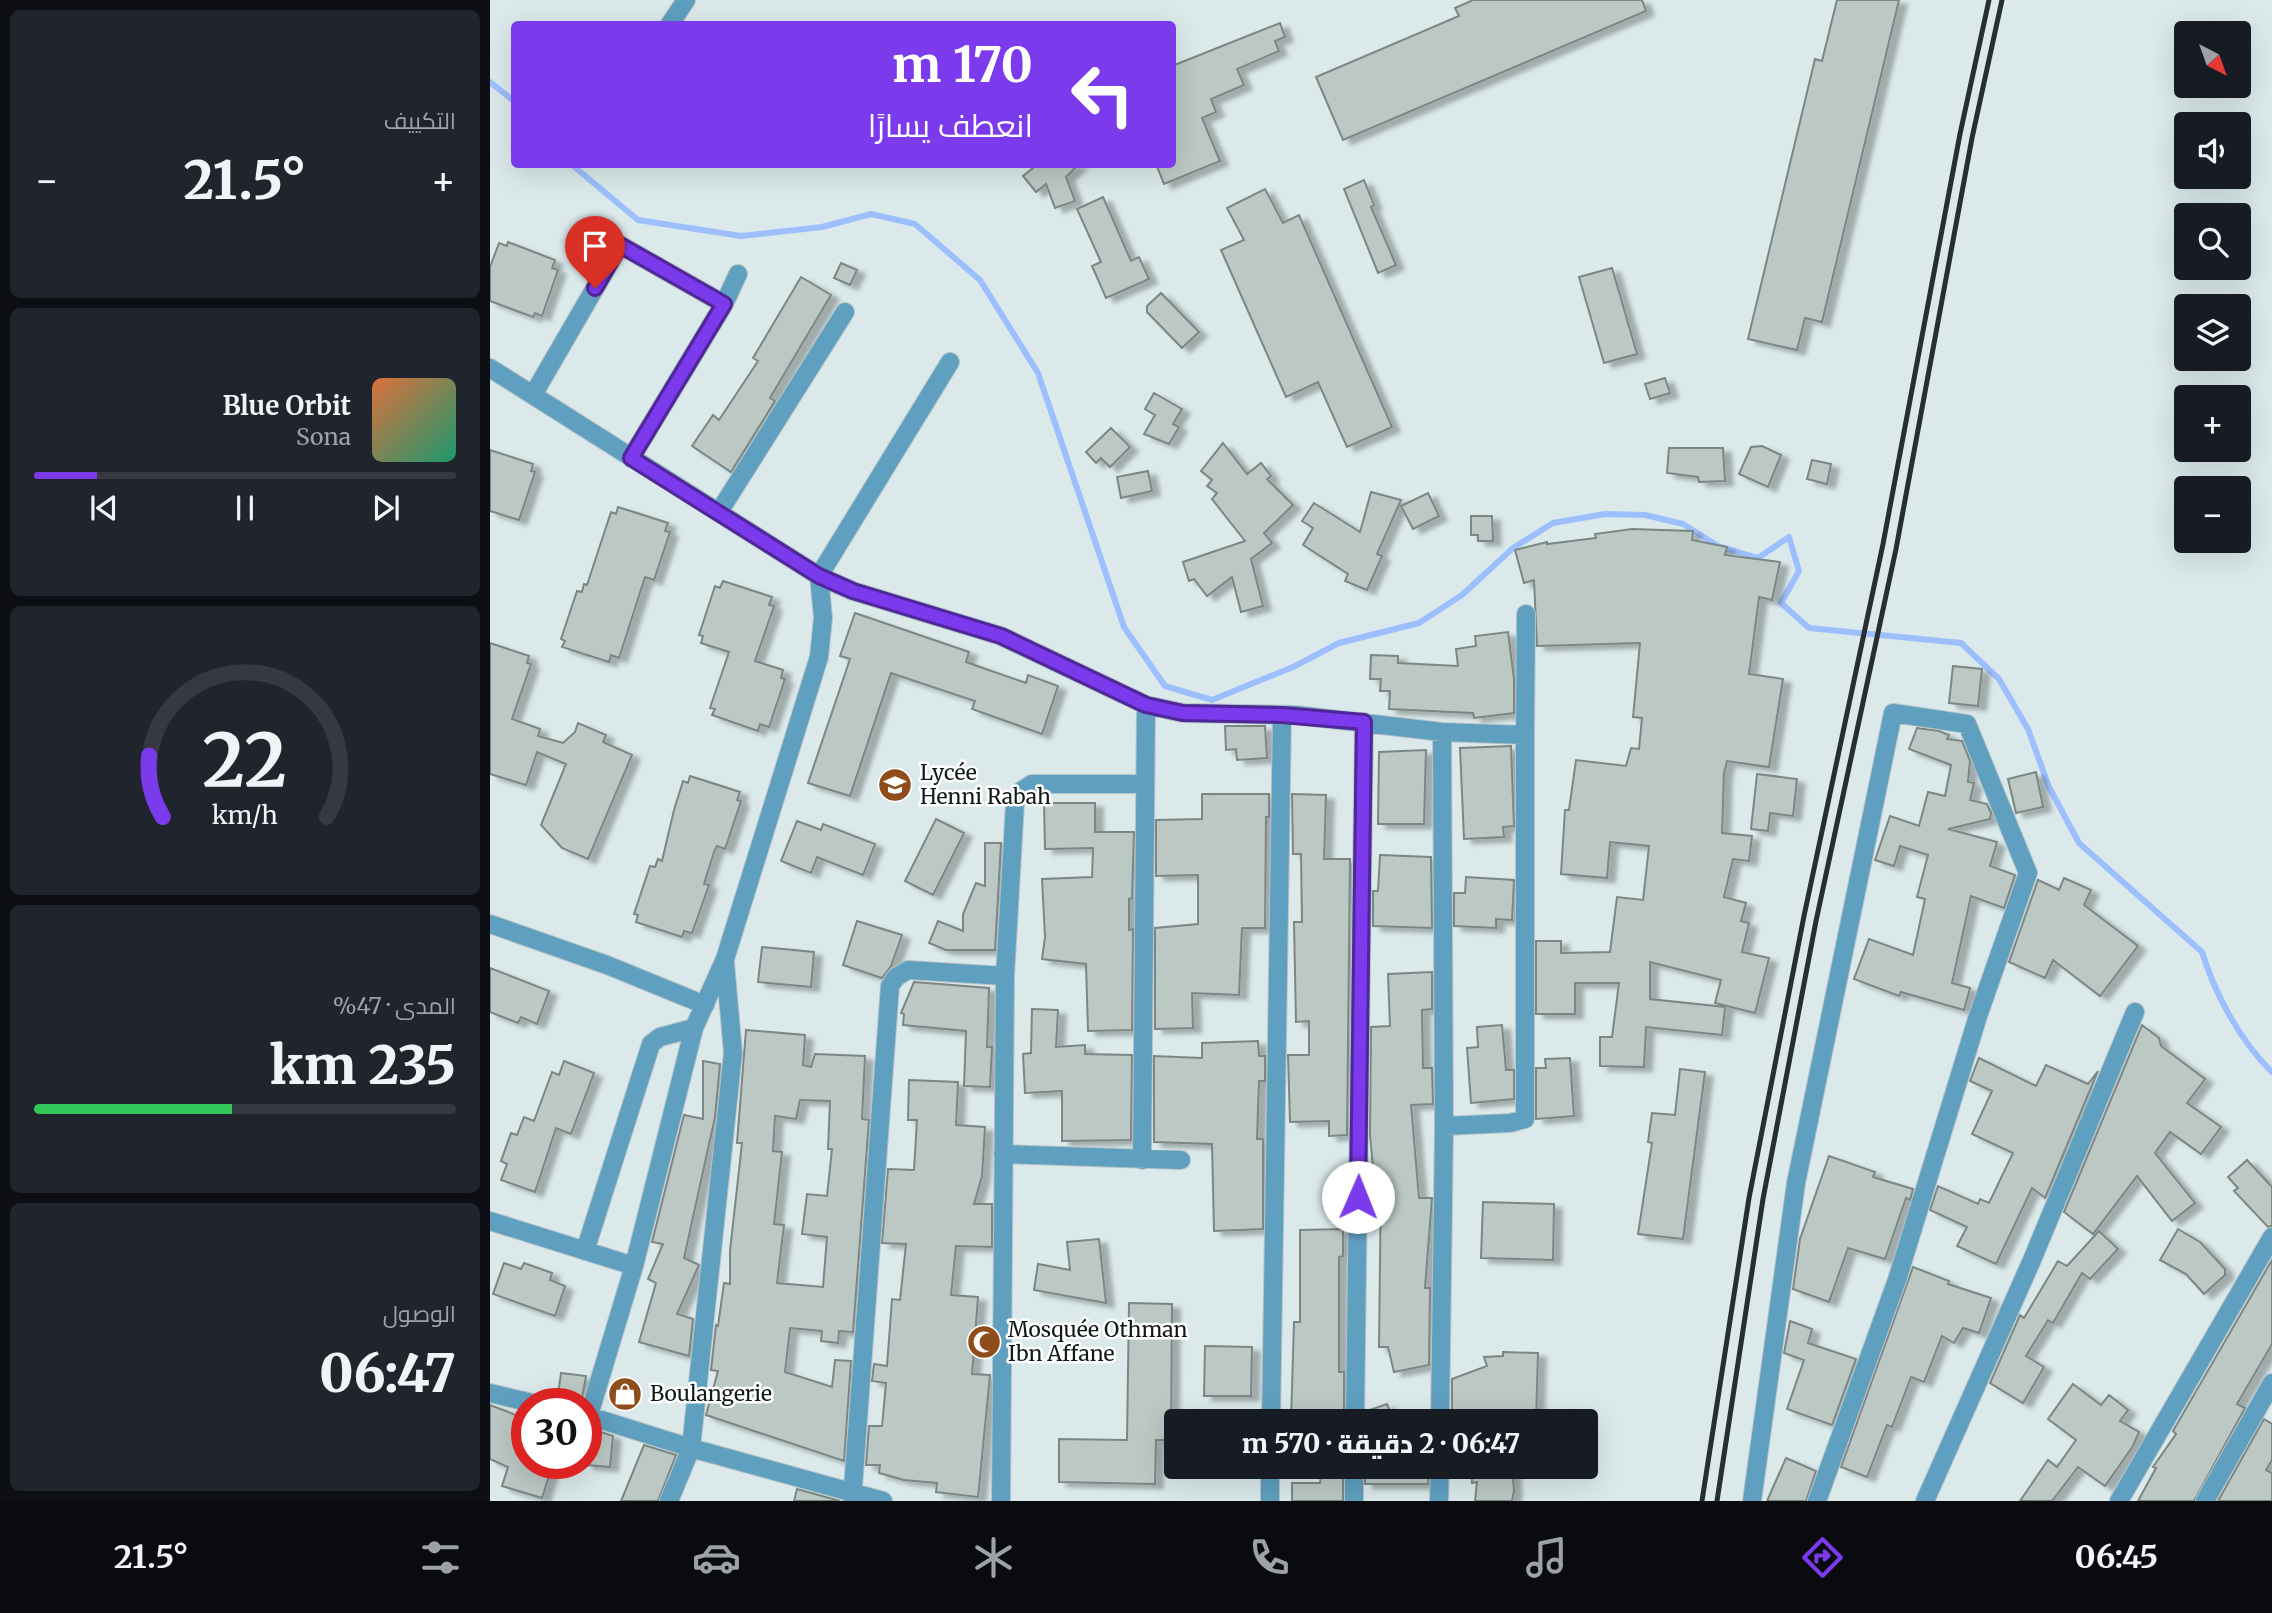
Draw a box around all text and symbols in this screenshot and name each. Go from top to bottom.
north arrow [2174,21,2250,98]
map controls [2174,21,2251,553]
text: 170 m [892,34,1033,95]
icon: left [1057,49,1148,140]
text: التكييف [384,106,456,135]
text: انعطف يسارًا [868,106,1033,146]
button: sound [2174,112,2251,189]
text: 21.5° [184,148,306,213]
text: − [34,157,59,204]
text: + [431,157,456,204]
button: search [2174,203,2251,280]
pin [565,216,625,288]
icon: arrive [576,227,614,265]
button: layers [2174,294,2251,371]
button: + [2174,385,2251,462]
text: Blue Orbit [222,389,351,422]
text: Sona [296,422,351,451]
button: − [2174,476,2251,553]
icon: previous [85,489,123,527]
icon: pause [226,489,264,527]
icon: next [367,489,405,527]
text: 22 [203,715,287,807]
place label: Lycée Henni Rabah [920,759,1051,810]
school or university icon: Lycée Henni Rabah [876,766,914,804]
text: km/h [212,798,278,830]
text: المدى · 47% [333,991,456,1020]
text: 235 km [270,1033,456,1098]
position arrow [1321,1160,1395,1234]
text: الوصول [383,1299,456,1328]
place label: Mosquée Othman Ibn Affane [1008,1316,1187,1367]
mosque icon: Mosquée Othman Ibn Affane [965,1323,1003,1361]
text: 06:47 [319,1341,456,1406]
shop icon: Boulangerie [606,1375,644,1413]
place label: Boulangerie [650,1380,772,1407]
speed limit sign: 30 [511,1388,602,1479]
text: 06:47 · 2 دقيقة · 570 m [1242,1427,1520,1460]
icon: filters [416,1533,465,1582]
icon: car [692,1533,741,1582]
icon: climate [969,1533,1018,1582]
icon: phone [1245,1533,1294,1582]
icon: music [1522,1533,1571,1582]
icon: directions [1798,1533,1847,1582]
text: 21.5° [114,1537,188,1577]
text: 06:45 [2075,1537,2158,1577]

